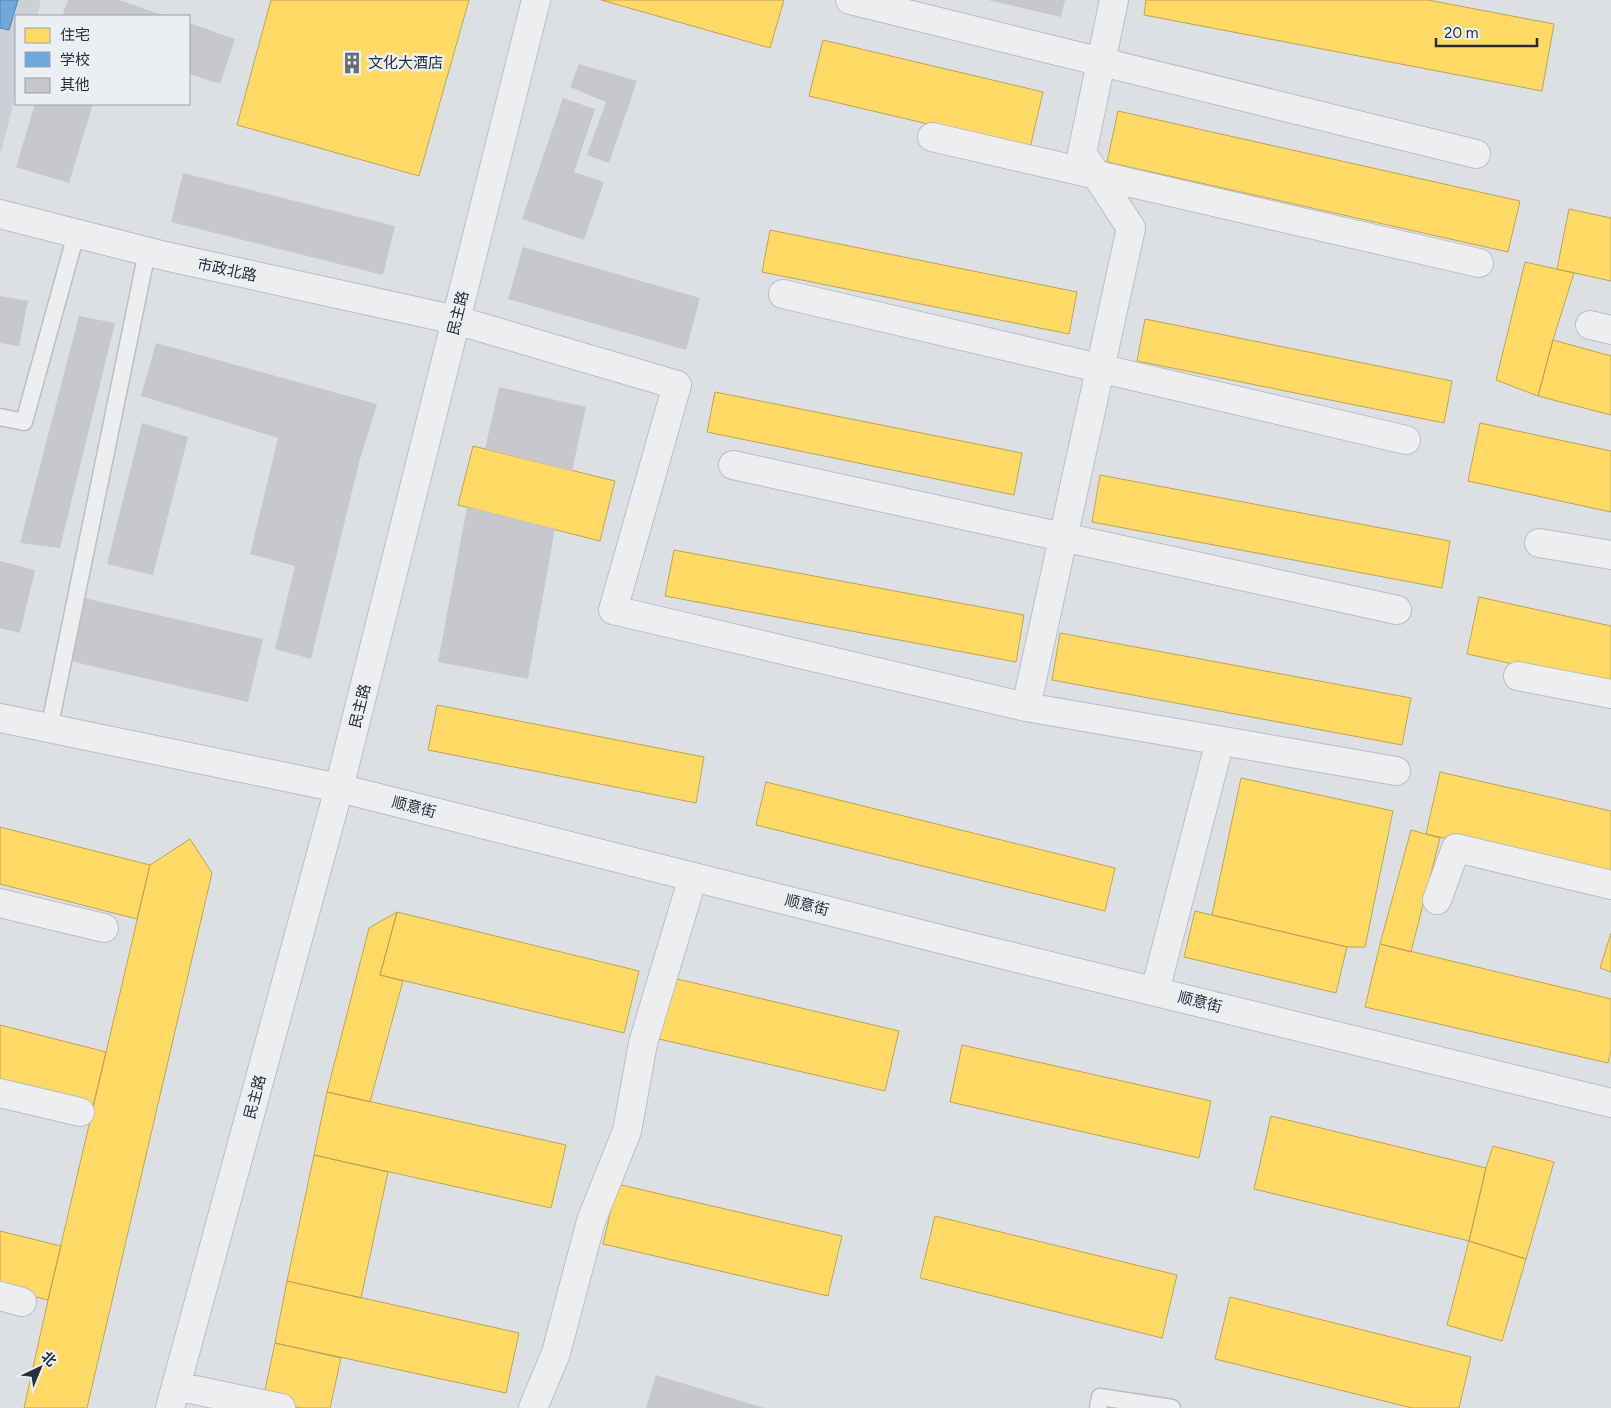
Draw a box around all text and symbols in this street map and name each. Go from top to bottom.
legend [15,15,190,105]
scale bar [1436,15,1537,47]
text: 20 m [1444,24,1478,42]
text: 住宅 [60,26,90,44]
building icon: 文化大酒店 [339,50,365,76]
text: 学校 [60,51,90,69]
place label: 文化大酒店 [368,54,443,72]
text: 其他 [60,76,90,94]
street label: 市政北路 [196,255,258,285]
street label: 民主路 [444,289,472,337]
street label: 民主路 [346,682,374,730]
street label: 顺意街 [390,793,438,821]
street label: 顺意街 [783,891,831,919]
street label: 顺意街 [1176,988,1224,1016]
street label: 民主路 [240,1073,270,1121]
north arrow [15,1343,65,1393]
text: 北 [38,1348,60,1370]

